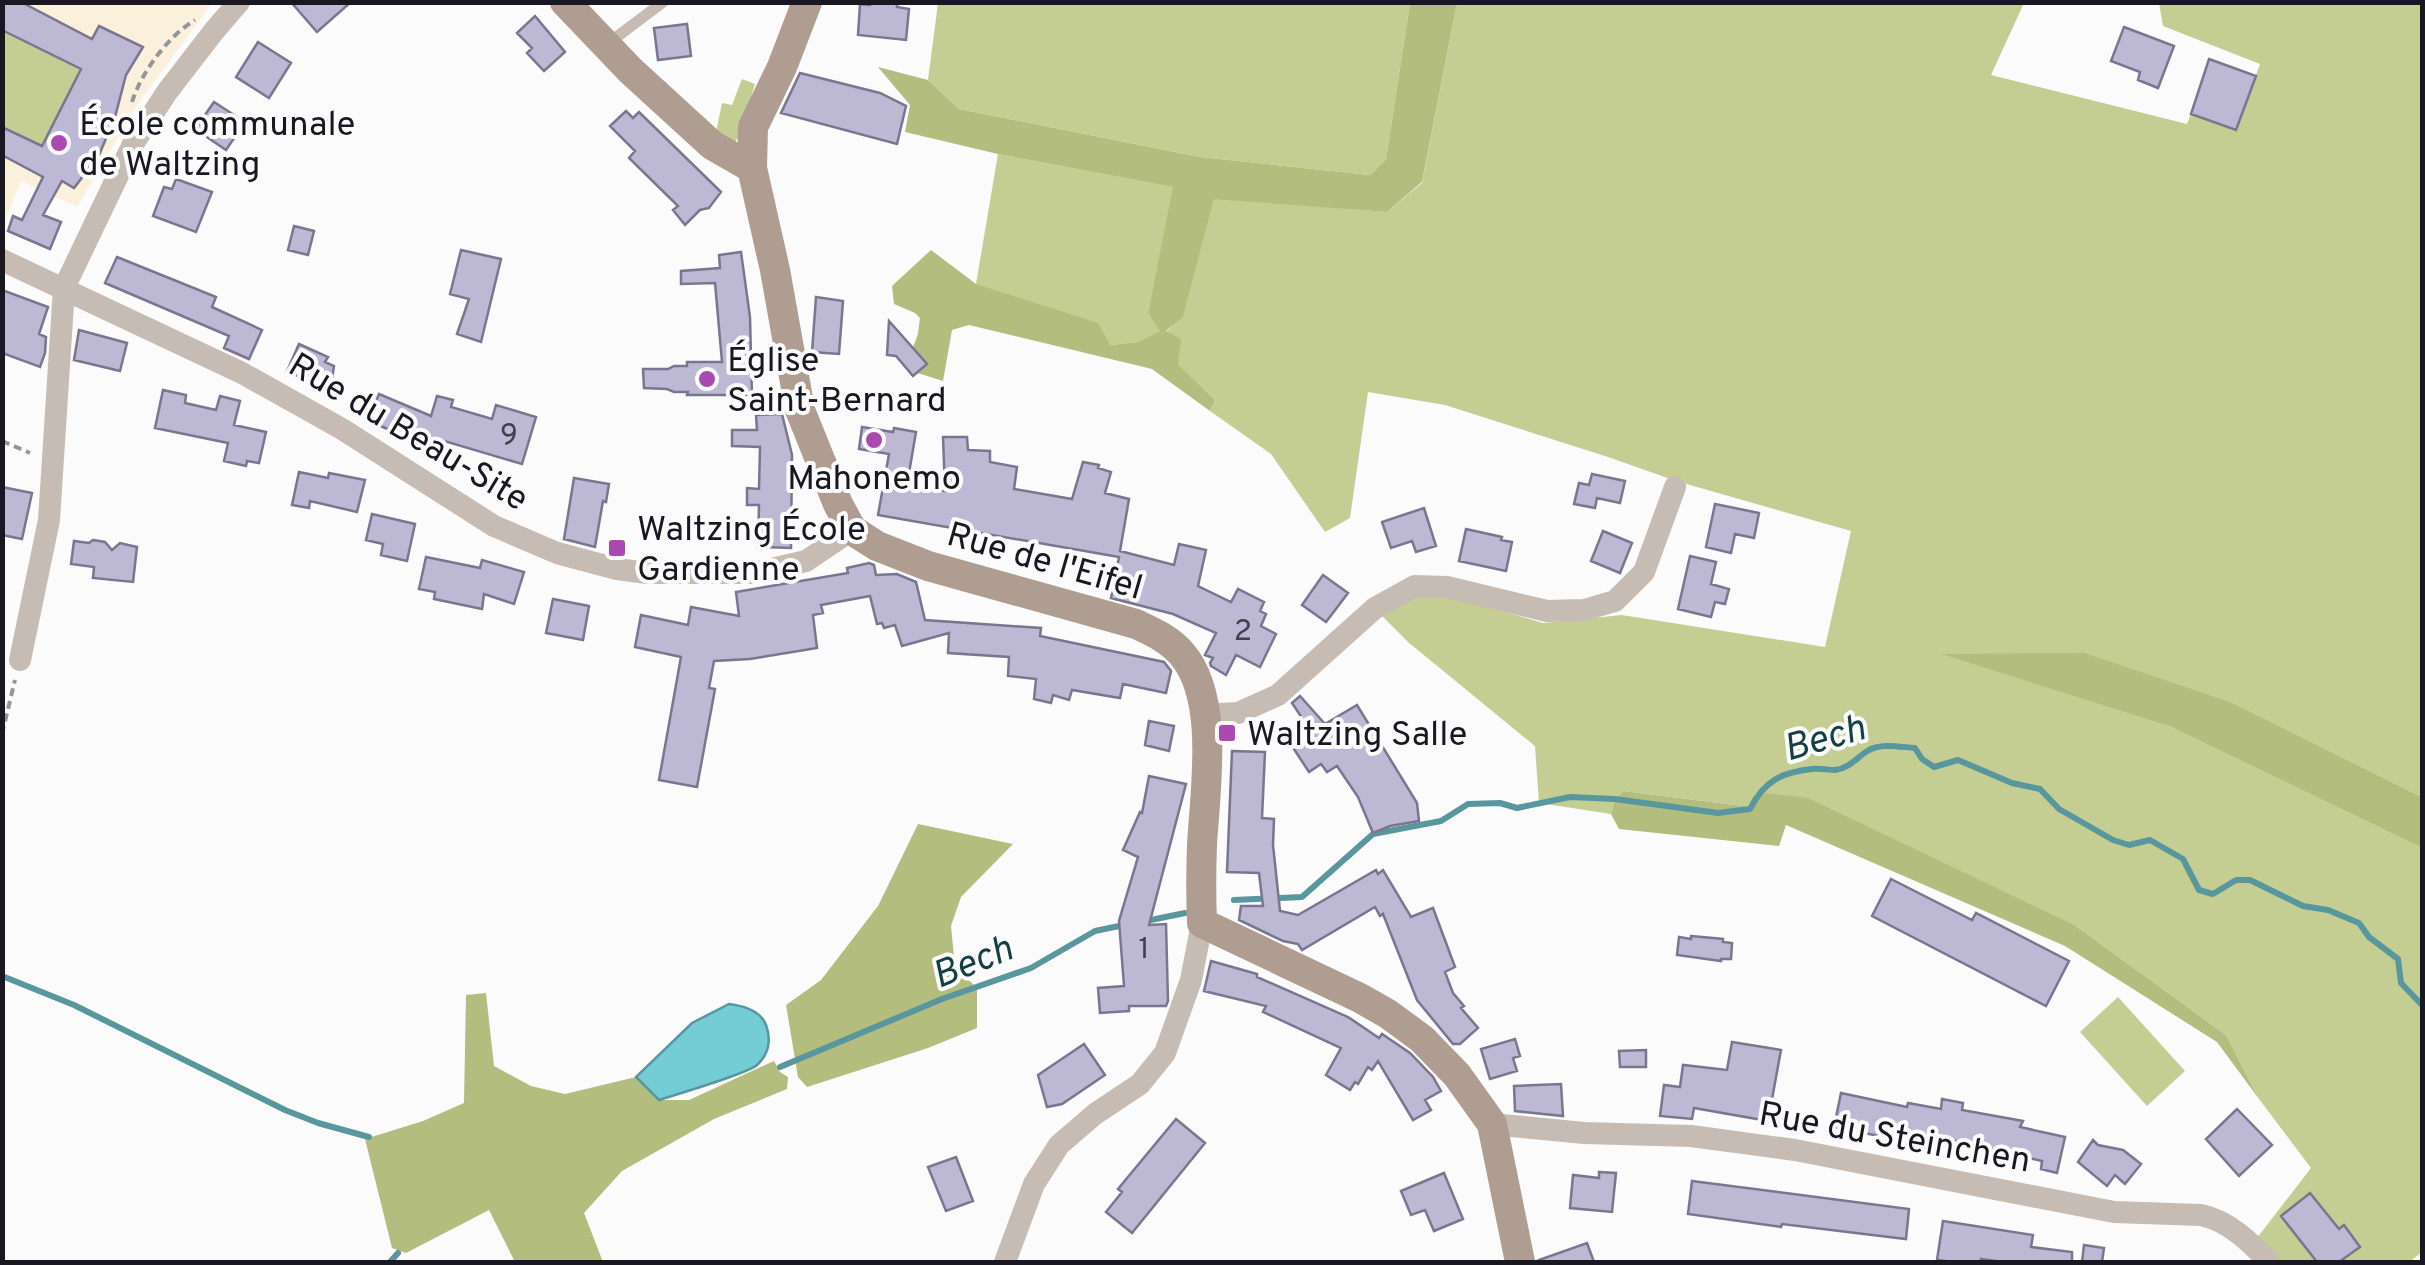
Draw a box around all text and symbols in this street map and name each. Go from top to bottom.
place label: École communale de Waltzing [79,103,355,188]
marker: École communale de Waltzing [48,132,70,154]
place label: Église Saint-Bernard [727,339,947,424]
street label: Rue du Beau-Site [280,345,535,522]
marker: Église Saint-Bernard [696,368,718,390]
house number: 9 [500,418,518,455]
marker: Mahonemo [863,429,885,451]
place label: Mahonemo [787,458,961,502]
place label: Waltzing École Gardienne [637,508,866,593]
street label: Rue de l'Eifel [941,514,1147,612]
marker: Waltzing École Gardienne [606,537,628,559]
house number: 2 [1234,614,1252,651]
water label: Bech [1778,705,1872,775]
place label: Waltzing Salle [1247,714,1467,758]
marker: Waltzing Salle [1216,722,1238,744]
water label: Bech [926,926,1021,1002]
house number: 1 [1138,932,1150,969]
street label: Rue du Steinchen [1755,1093,2034,1184]

